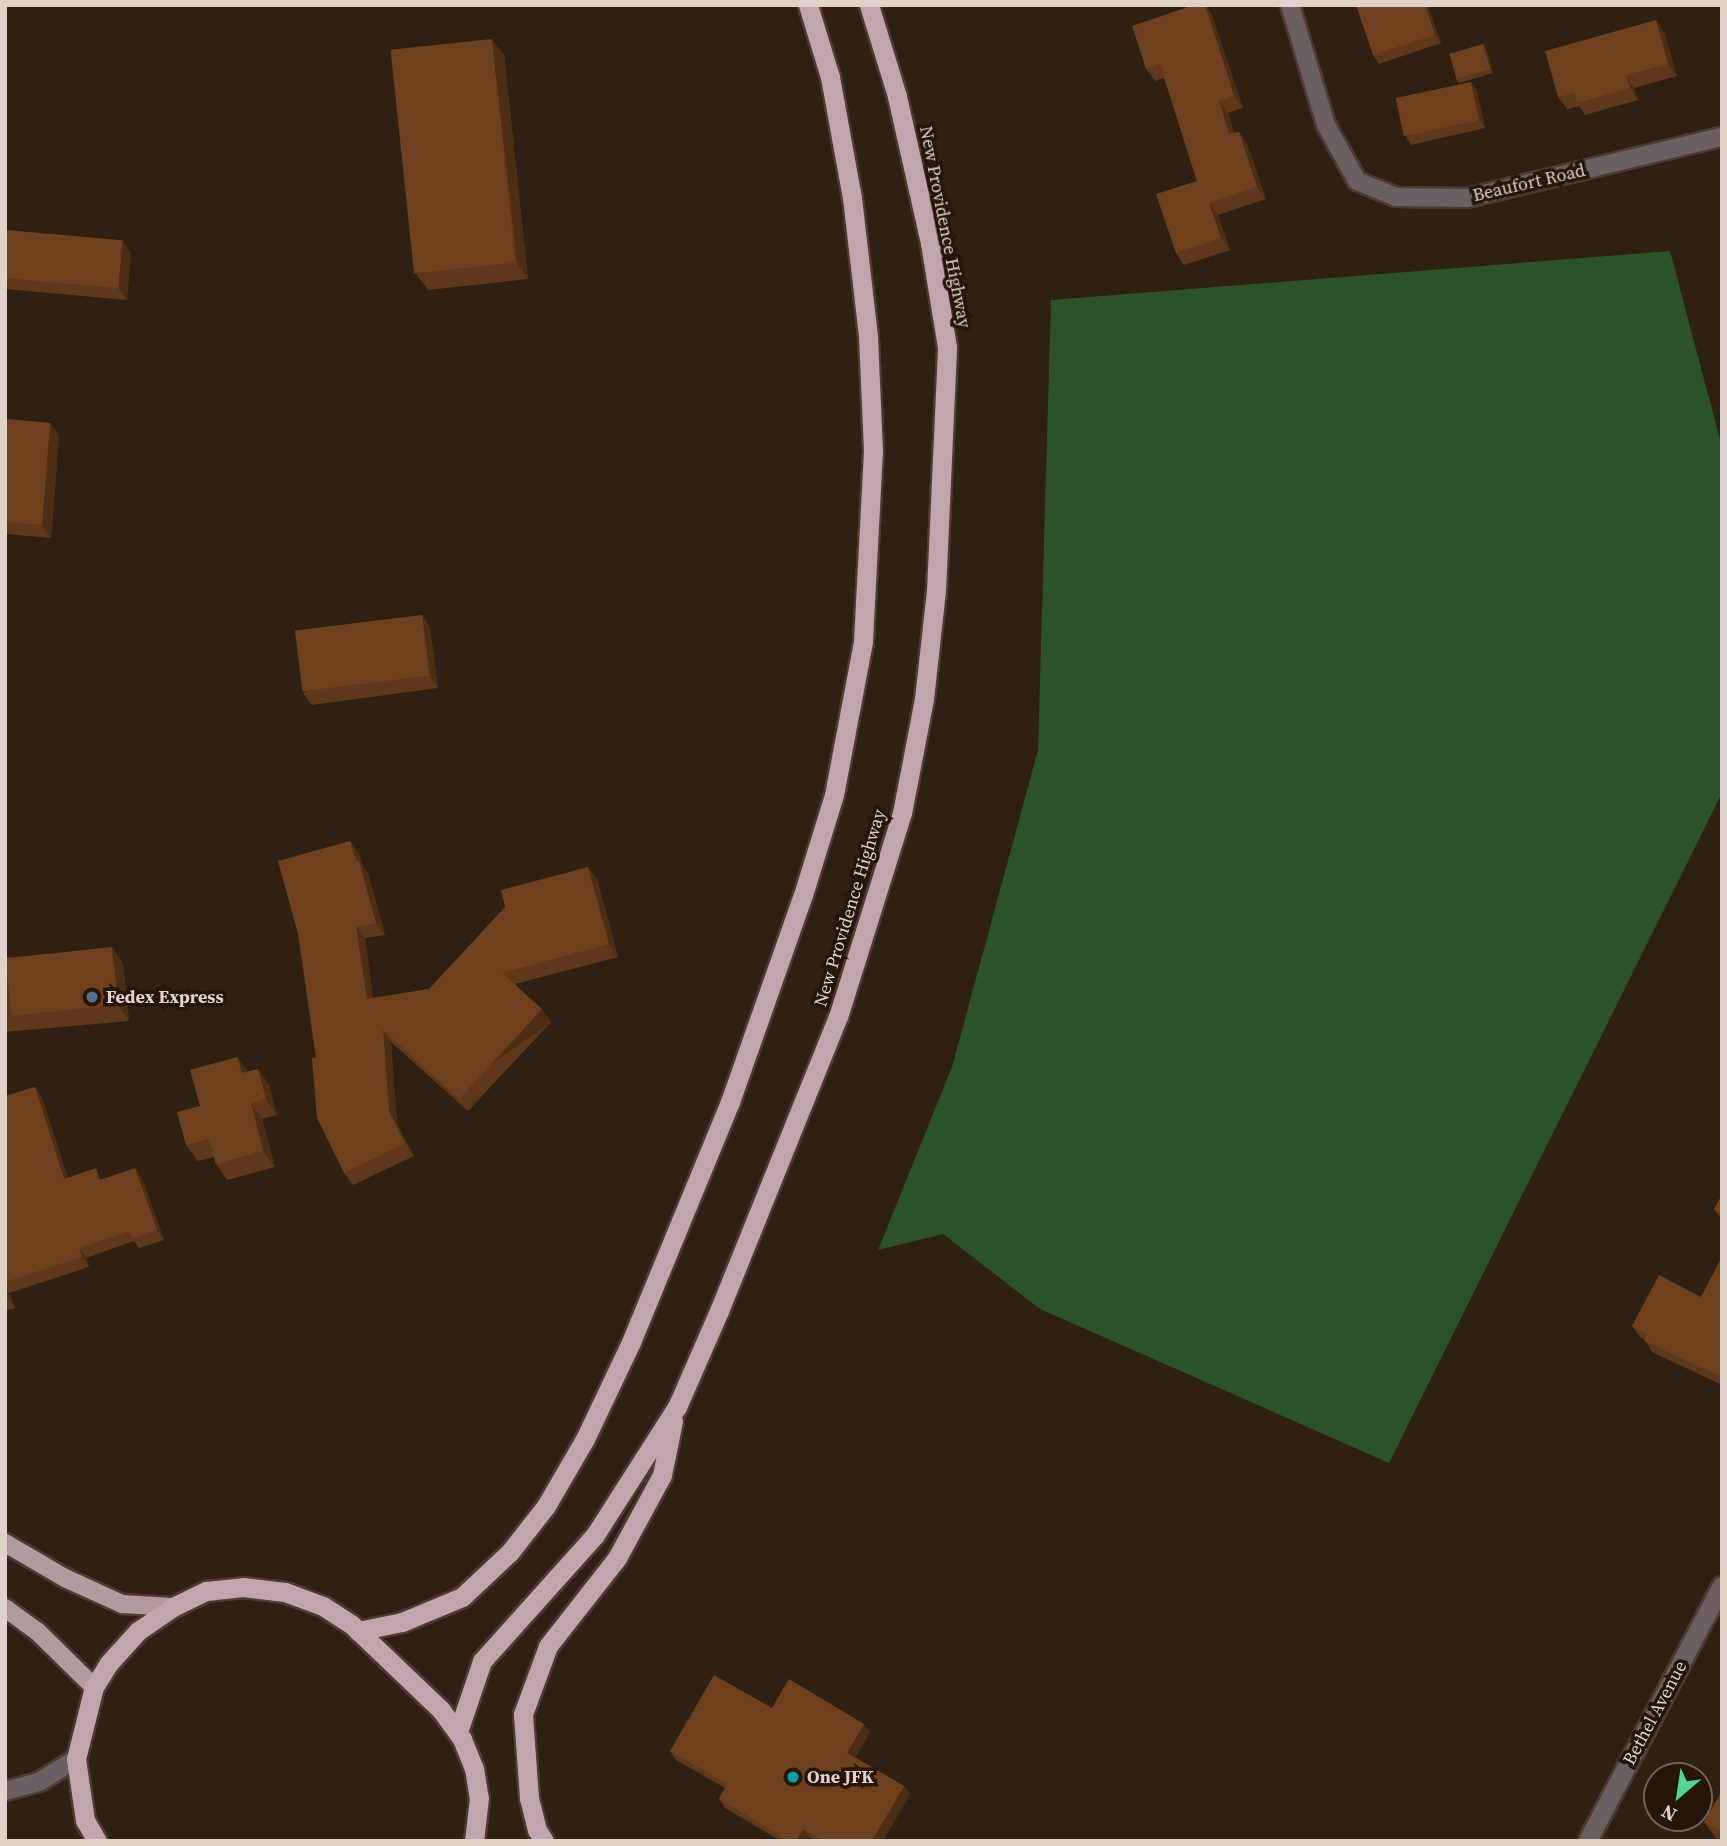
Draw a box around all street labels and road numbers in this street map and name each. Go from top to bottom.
street label: New Providence Highway [915,124,975,330]
street label: Beaufort Road [1471,160,1587,206]
street label: New Providence Highway [810,807,890,1009]
street label: Bethel Avenue [1619,1657,1691,1769]

